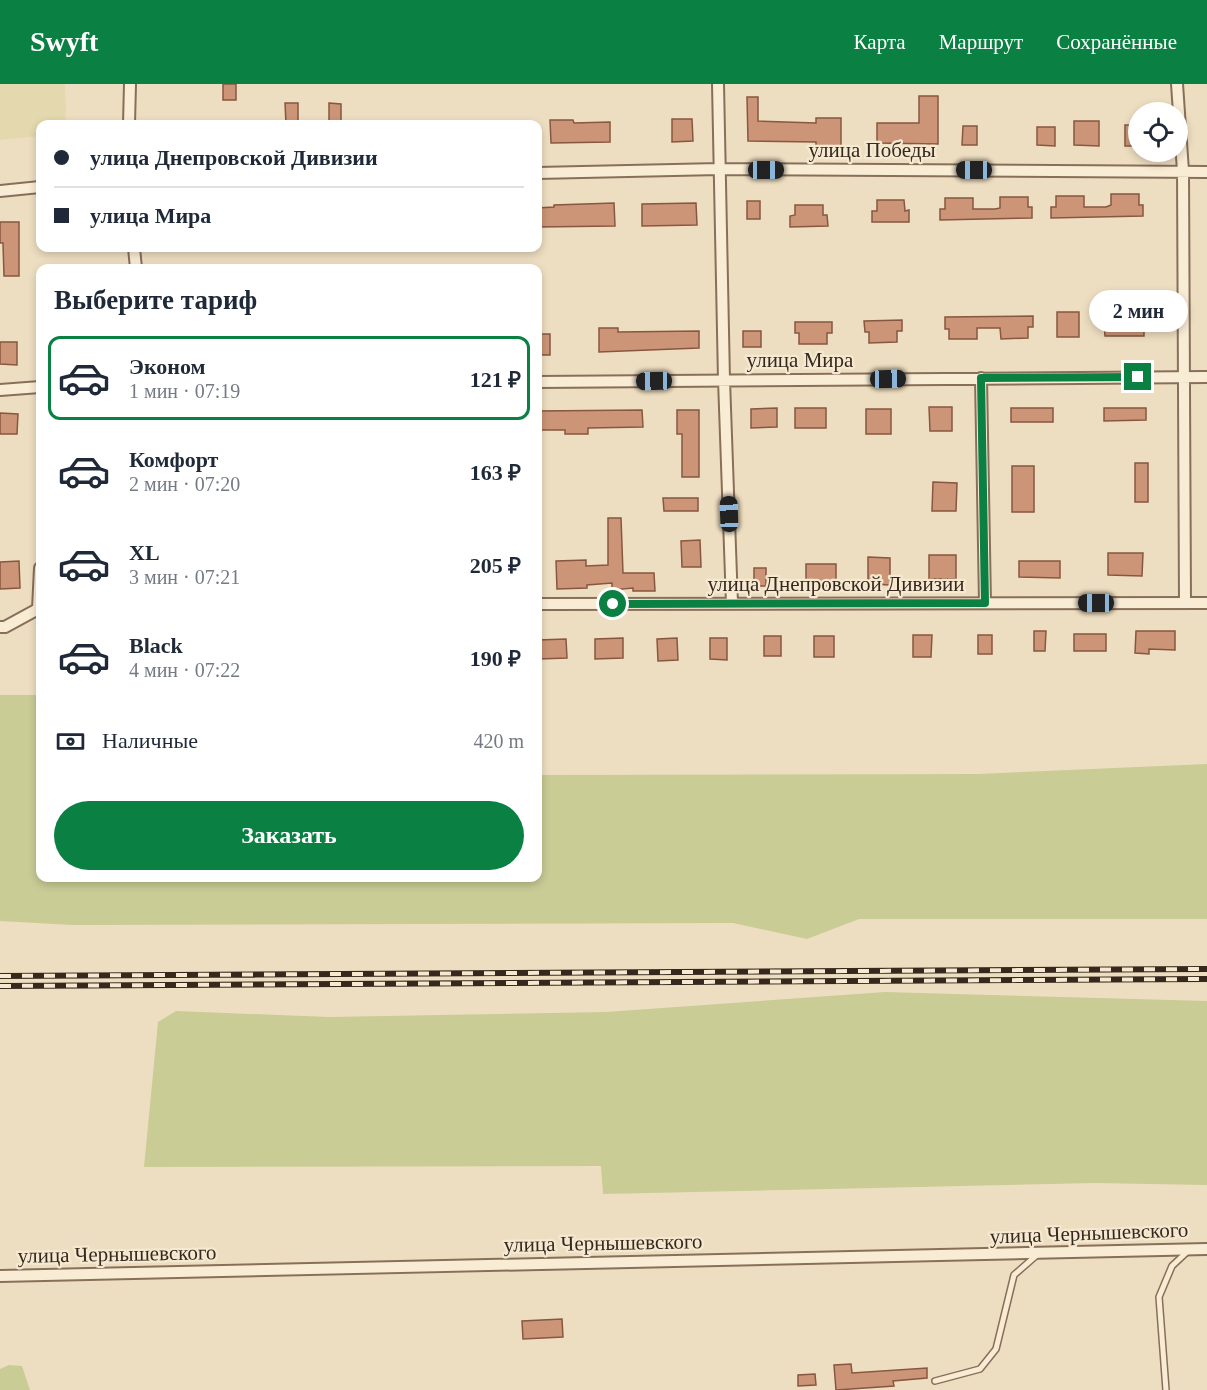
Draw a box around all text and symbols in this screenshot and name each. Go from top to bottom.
text: Swyft [30,26,98,57]
text: Карта [854,30,906,54]
text: Маршрут [939,30,1023,54]
text: Сохранённые [1056,30,1177,54]
map controls [1128,102,1188,162]
button: locate [1128,102,1188,162]
street label: улица Победы [808,138,936,162]
text: улица Днепровской Дивизии [90,145,378,170]
car [748,161,784,179]
car [956,161,992,179]
text: улица Мира [90,203,211,228]
text: Выберите тариф [54,285,257,315]
callout: 2 мин [1088,290,1188,332]
text: 2 мин [1113,300,1164,322]
street label: улица Мира [747,348,854,372]
icon: car [57,351,111,405]
text: Эконом [129,354,206,379]
route end [1124,363,1151,390]
text: 121 ₽ [470,367,521,392]
car [870,370,906,388]
car [636,372,672,390]
text: 1 мин · 07:19 [129,380,240,402]
icon: car [57,444,111,498]
text: Комфорт [129,447,218,472]
text: 163 ₽ [470,460,521,485]
text: 2 мин · 07:20 [129,473,240,495]
car [719,496,739,532]
icon: car [57,537,111,591]
text: XL [129,540,160,565]
text: 205 ₽ [470,553,521,578]
text: 3 мин · 07:21 [129,566,240,588]
street label: улица Днепровской Дивизии [708,572,964,596]
route start [599,590,626,617]
car [1078,594,1114,612]
icon: car [57,630,111,684]
text: Black [129,633,183,658]
text: 190 ₽ [470,646,521,671]
text: 4 мин · 07:22 [129,659,240,681]
icon: cash [54,725,87,758]
text: Наличные [102,728,198,753]
text: 420 m [473,730,524,752]
button: Заказать [54,801,524,870]
street label: улица Чернышевского [989,1218,1189,1248]
street label: улица Чернышевского [503,1229,703,1257]
street label: улица Чернышевского [17,1240,217,1268]

